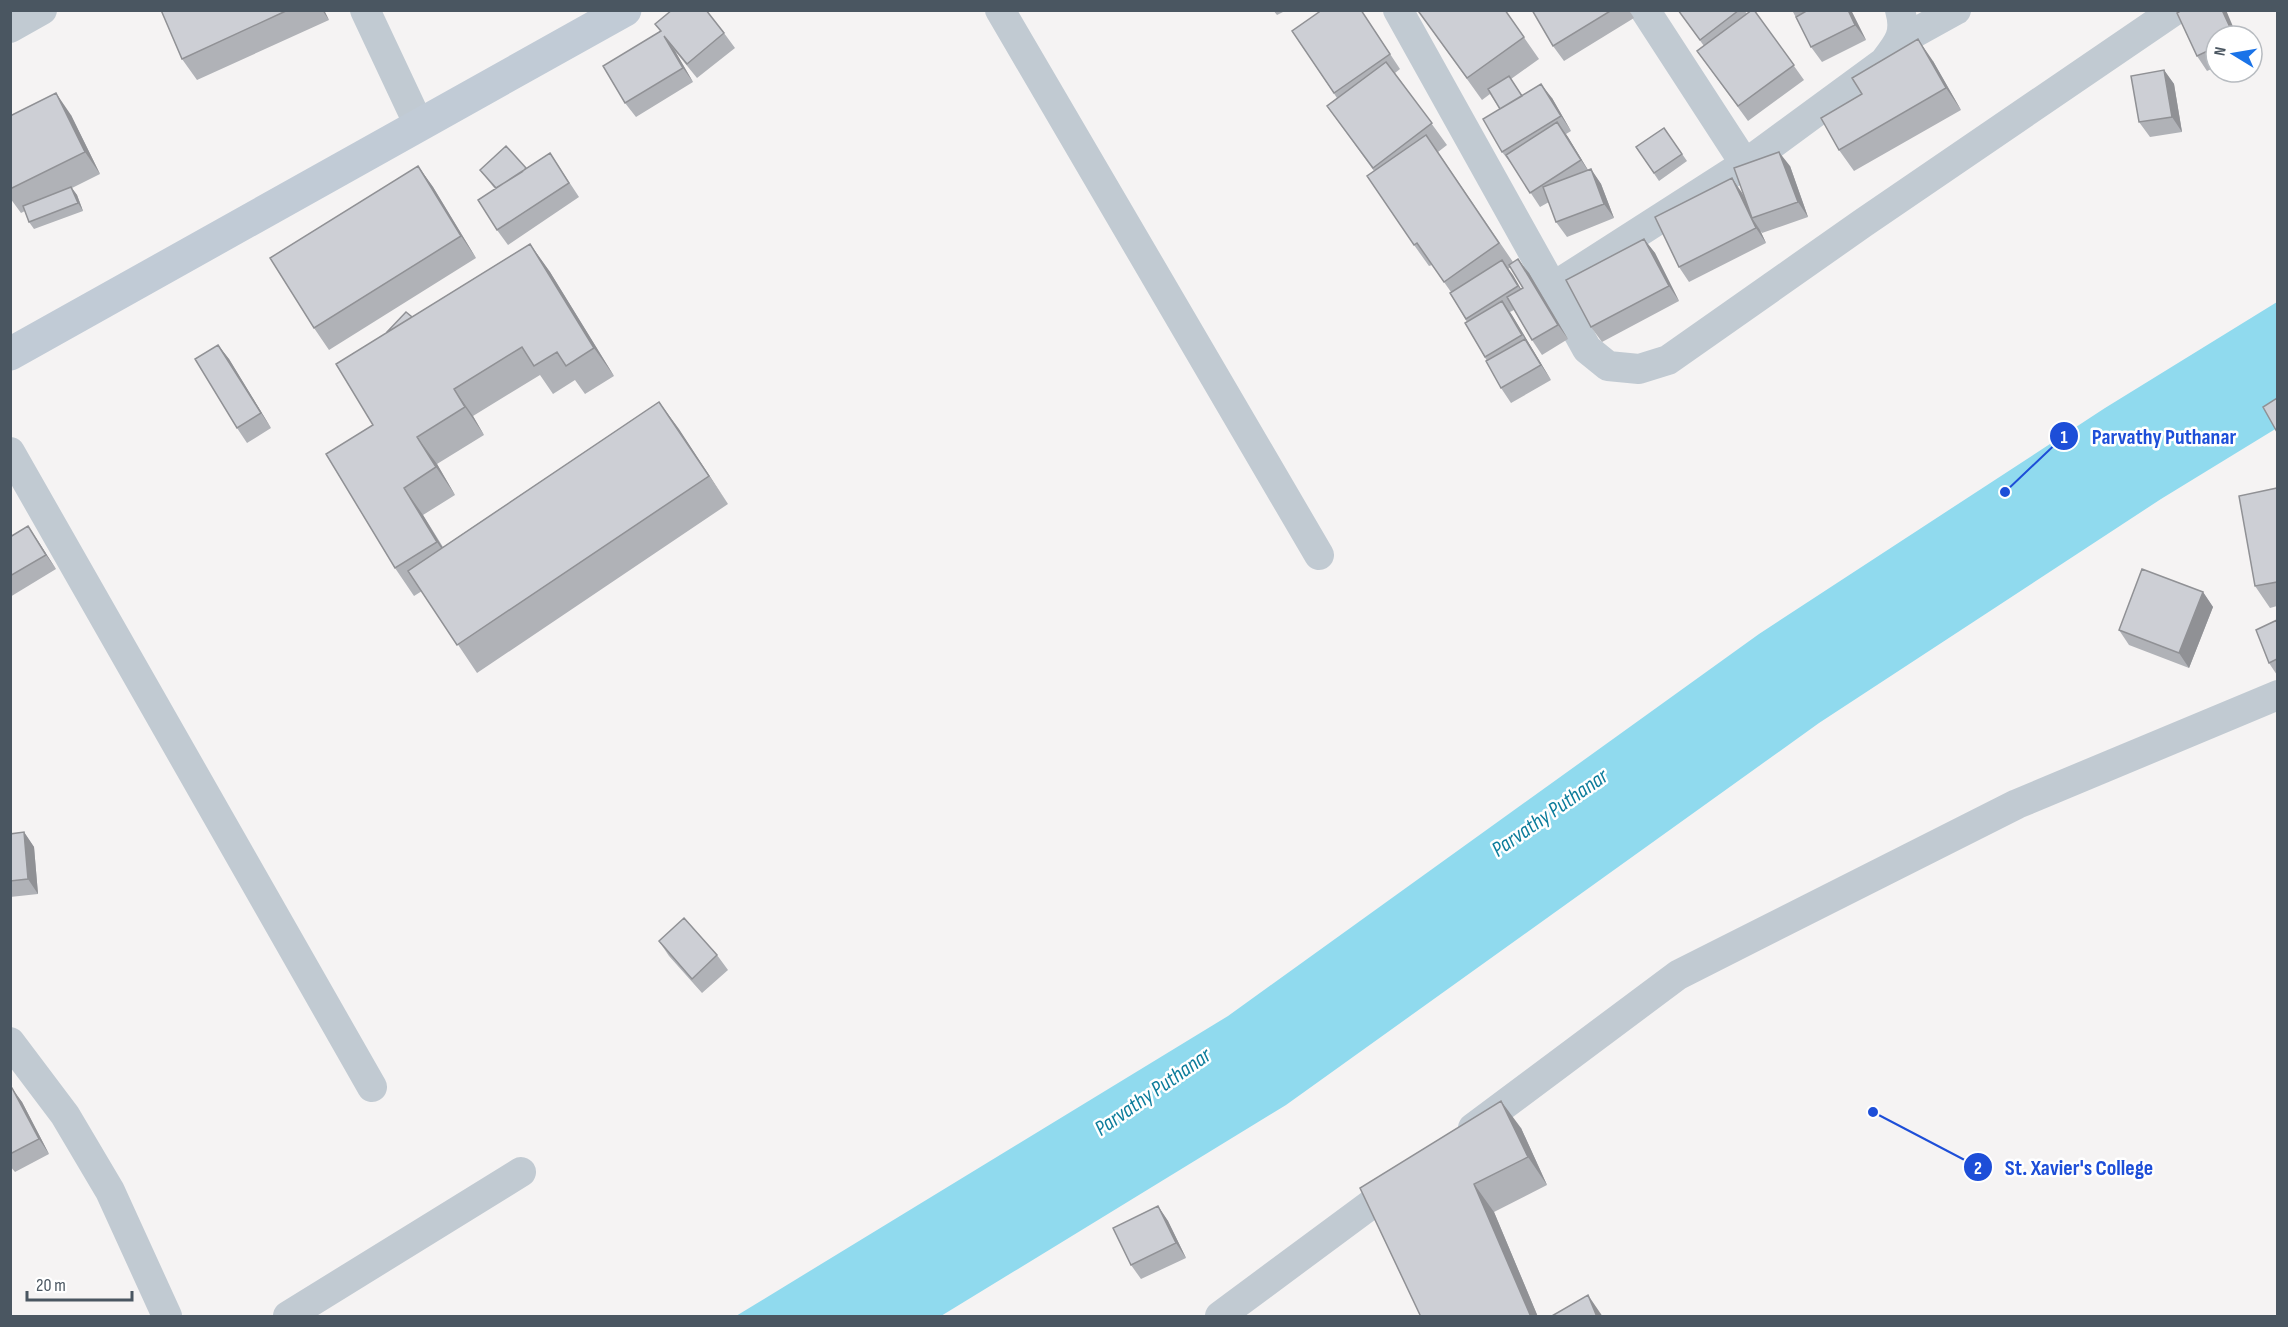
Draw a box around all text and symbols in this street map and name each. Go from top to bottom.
north arrow [2204,24,2264,84]
text: N [2211,45,2231,57]
callout: Parvathy Puthanar [2049,416,2248,456]
text: Parvathy Puthanar [2092,424,2236,451]
text: 1 [2060,427,2068,448]
water label: Parvathy Puthanar [1486,763,1614,863]
water label: Parvathy Puthanar [1089,1042,1217,1142]
callout: St. Xavier's College [1963,1147,2166,1187]
text: St. Xavier's College [2005,1155,2153,1182]
text: 2 [1974,1158,1982,1179]
scale bar [27,1264,132,1302]
text: 20 m [36,1275,66,1296]

